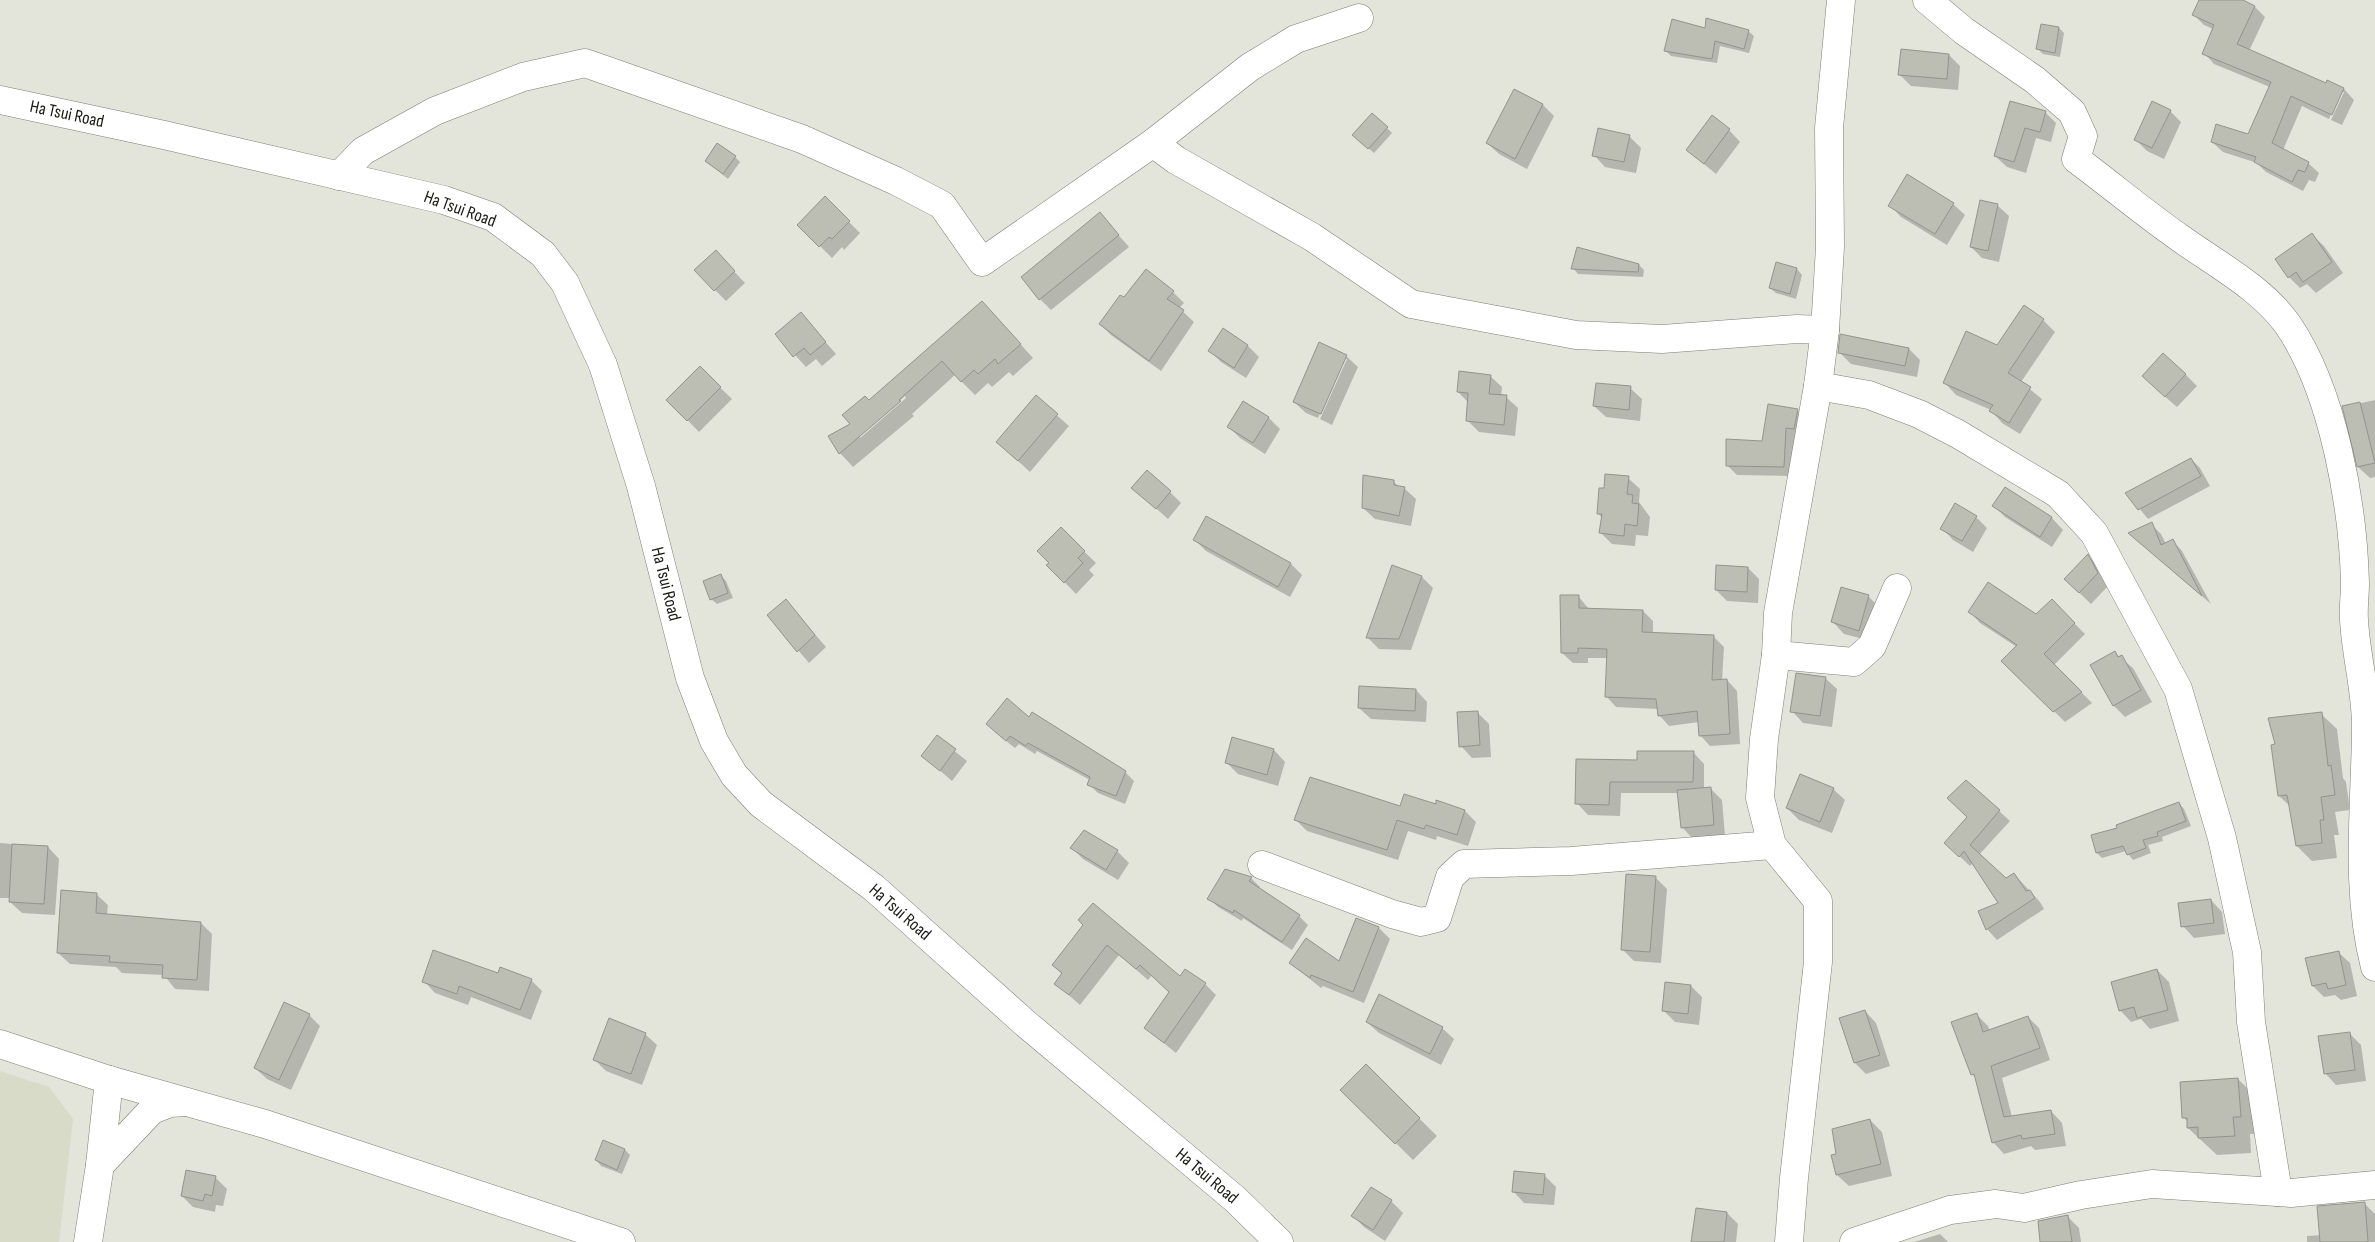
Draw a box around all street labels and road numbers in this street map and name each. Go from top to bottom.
street label: Ha Tsui Road [28,96,106,132]
street label: Ha Tsui Road [421,186,499,232]
street label: Ha Tsui Road [647,545,685,623]
street label: Ha Tsui Road [865,879,935,945]
street label: Ha Tsui Road [1171,1144,1243,1208]

